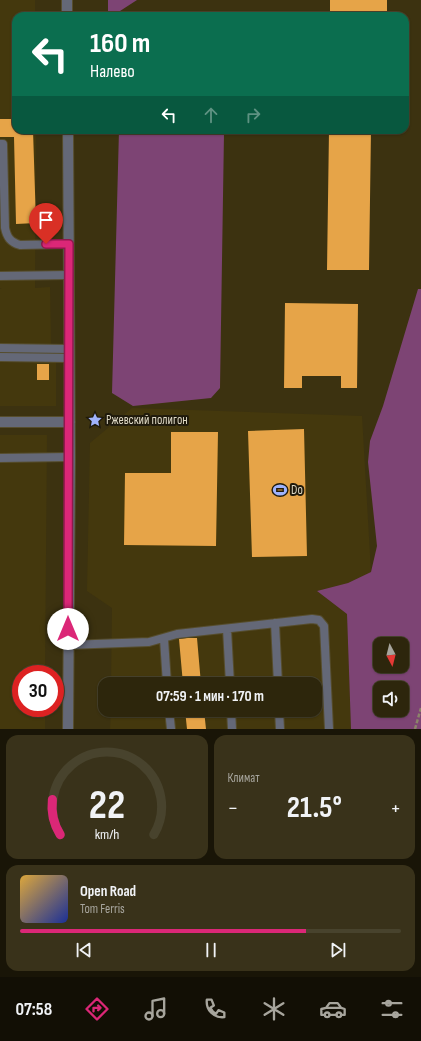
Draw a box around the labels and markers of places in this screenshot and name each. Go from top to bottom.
pin [29,203,63,244]
place icon: Ржевский полигон [87,412,103,428]
place label: Ржевский полигон [106,412,188,428]
sports icon: Do [272,482,288,498]
place label: Do [291,482,303,498]

